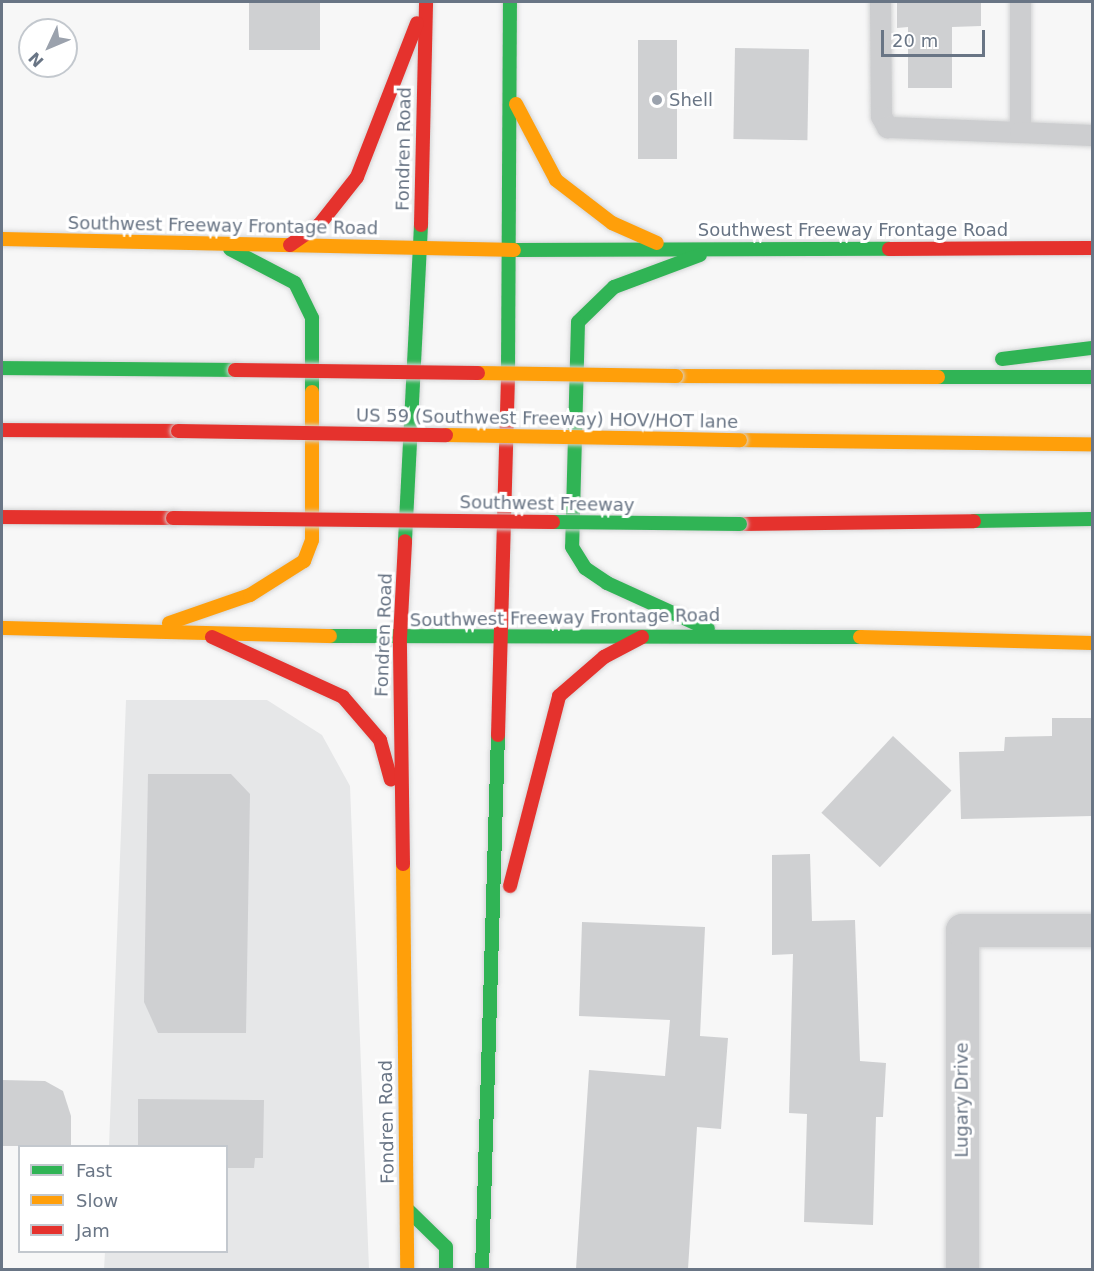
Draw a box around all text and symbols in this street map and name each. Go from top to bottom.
north arrow [18,18,78,78]
scale bar [884,18,988,56]
text: 20 m [892,30,938,51]
text: N [25,48,48,71]
street label: Fondren Road [392,87,416,211]
place label: Shell [669,89,713,111]
marker: Shell [650,93,664,107]
street label: Southwest Freeway Frontage Road [68,212,378,240]
street label: Southwest Freeway Frontage Road [698,219,1008,241]
street label: US 59 (Southwest Freeway) HOV/HOT lane [356,405,738,433]
street label: Southwest Freeway [459,492,635,516]
street label: Fondren Road [371,573,397,697]
street label: Southwest Freeway Frontage Road [410,604,720,632]
street label: Lugary Drive [951,1042,973,1158]
street label: Fondren Road [375,1060,399,1184]
legend [18,1145,228,1253]
text: Fast [76,1160,112,1181]
text: Slow [76,1190,118,1211]
text: Jam [76,1220,110,1241]

